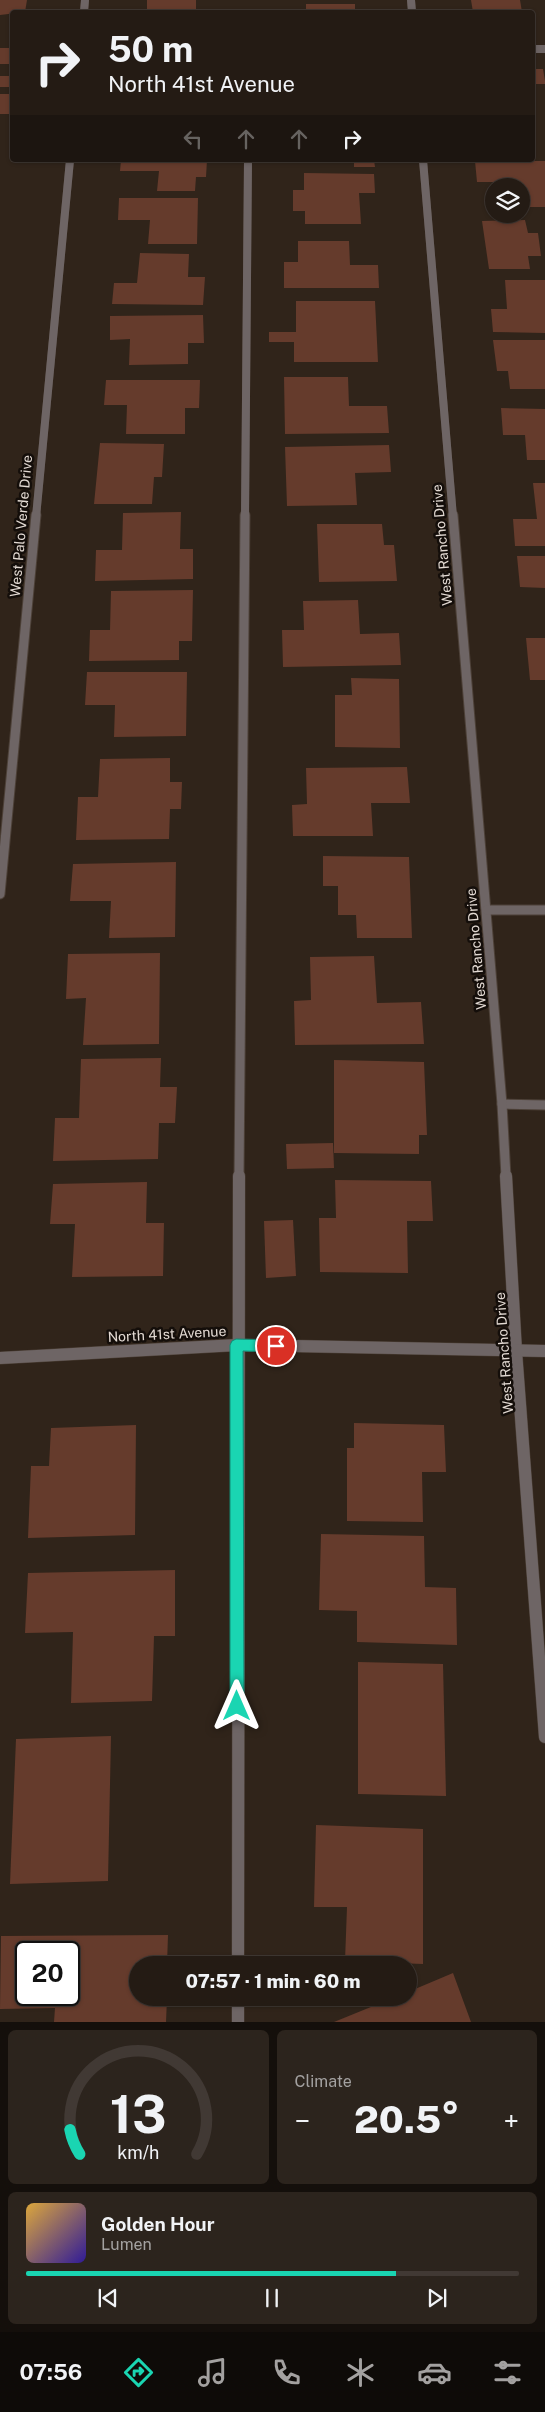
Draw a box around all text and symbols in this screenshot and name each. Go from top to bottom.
text: 50 m [108,29,193,70]
icon: right [25,30,90,95]
text: North 41st Avenue [108,71,295,97]
icon: left [179,125,207,153]
icon: ahead [232,125,260,153]
icon: ahead [285,125,313,153]
icon: right [338,125,366,153]
map controls [485,178,530,223]
button: layers [485,178,530,223]
street label: West Palo Verde Drive [7,454,35,598]
street label: West Rancho Drive [429,484,455,606]
street label: West Rancho Drive [463,888,489,1010]
street label: West Rancho Drive [492,1292,516,1414]
street label: North 41st Avenue [107,1323,227,1345]
pin [255,1325,297,1367]
icon: arrive [262,1332,290,1360]
position arrow [210,1679,262,1731]
speed limit sign: 20 [15,1941,80,2006]
text: 07:57 · 1 min · 60 m [185,1970,361,1992]
text: Climate [295,2072,352,2091]
text: 13 [110,2084,167,2145]
text: 20.5° [354,2097,459,2142]
text: − [295,2104,310,2137]
text: + [503,2104,519,2137]
text: km/h [117,2142,159,2163]
text: Golden Hour [101,2213,215,2235]
text: Lumen [101,2235,152,2254]
icon: previous [94,2284,122,2312]
icon: pause [258,2284,286,2312]
icon: next [423,2284,451,2312]
icon: directions [121,2355,156,2390]
icon: music [195,2355,230,2390]
icon: phone [269,2355,304,2390]
icon: climate [343,2355,378,2390]
icon: car [417,2355,452,2390]
icon: filters [490,2355,525,2390]
text: 07:56 [19,2359,82,2385]

